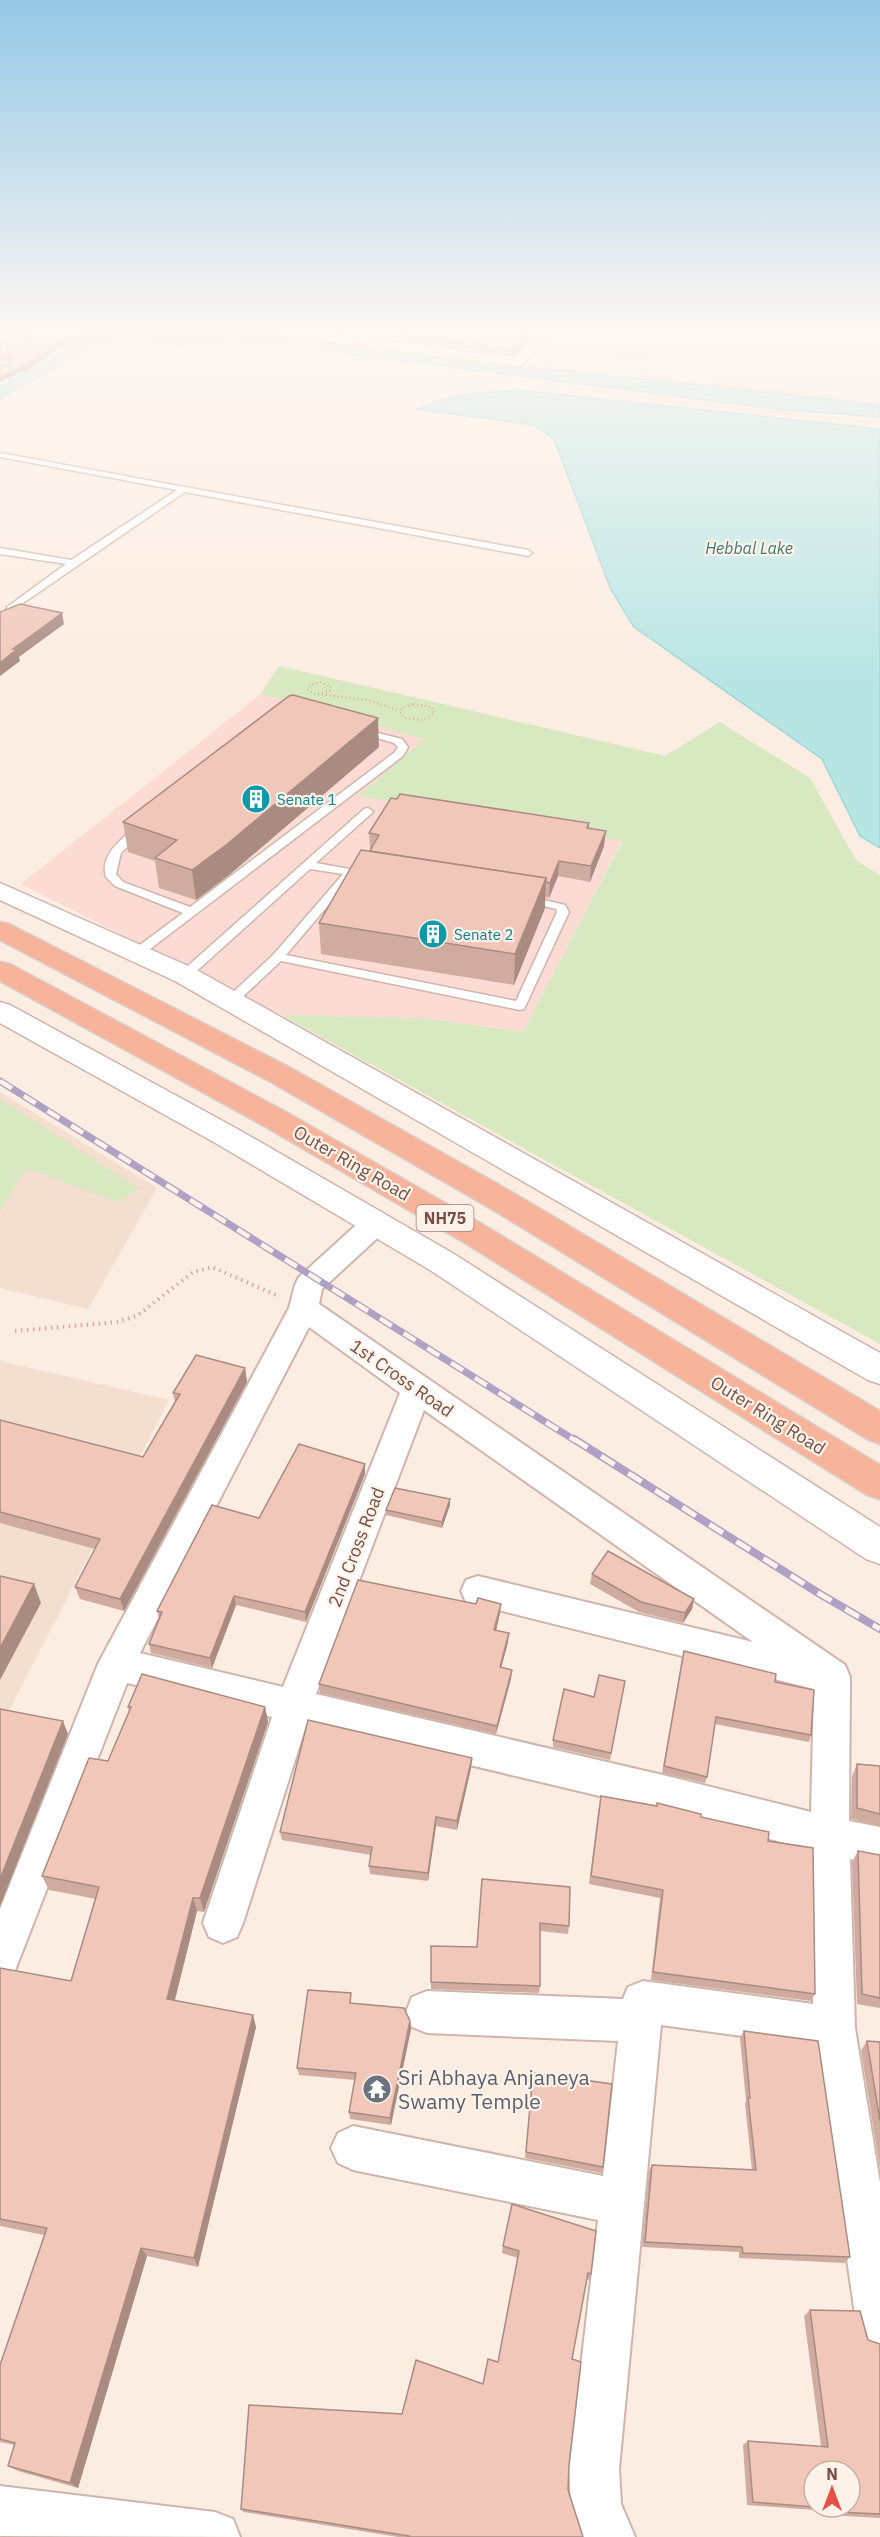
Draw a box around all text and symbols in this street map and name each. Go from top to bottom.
water label: Hebbal Lake [705,538,793,558]
building icon: Senate 1 [240,783,272,815]
place label: Senate 1 [277,790,336,809]
building icon: Senate 2 [417,918,449,950]
place label: Senate 2 [454,925,513,944]
street label: Outer Ring Road [289,1120,415,1206]
road number: NH75 [416,1205,474,1231]
street label: 1st Cross Road [346,1334,458,1422]
street label: Outer Ring Road [706,1370,830,1460]
street label: 2nd Cross Road [323,1484,389,1610]
place label: Sri Abhaya Anjaneya Swamy Temple [398,2063,590,2115]
temple icon: Sri Abhaya Anjaneya Swamy Temple [361,2073,393,2105]
north arrow [802,2459,862,2519]
text: N [826,2464,838,2484]

